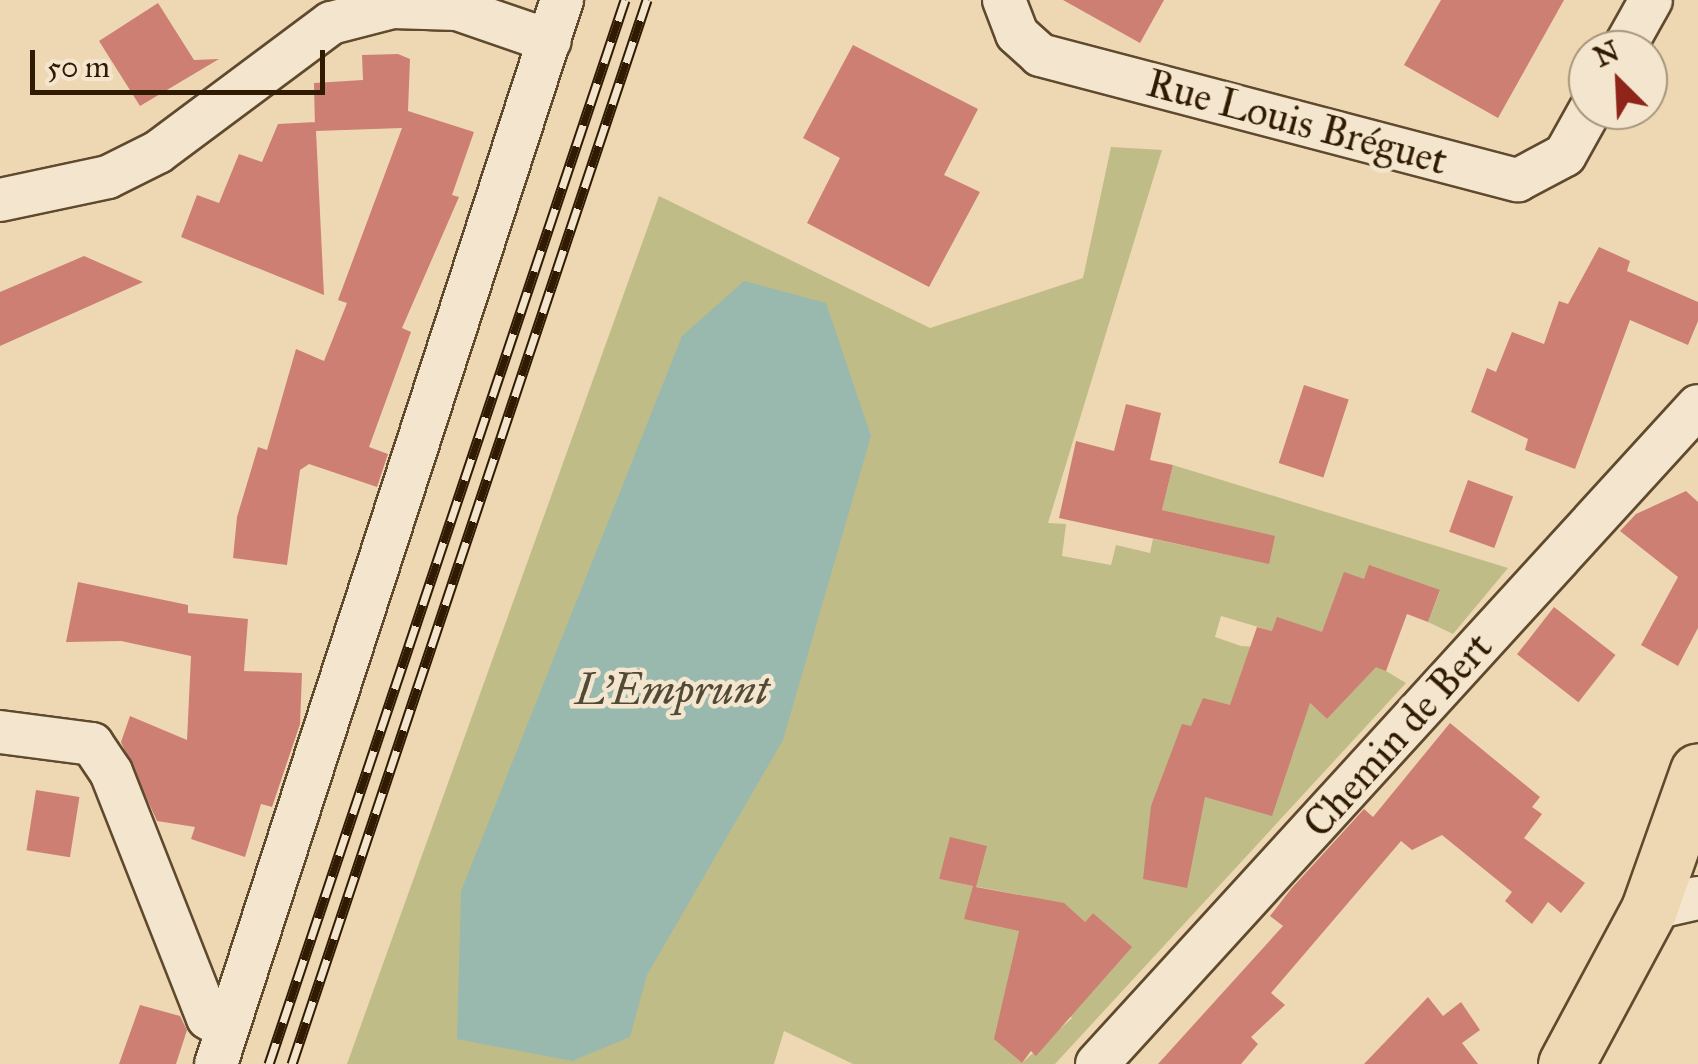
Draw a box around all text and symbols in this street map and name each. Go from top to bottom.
scale bar [35,30,330,92]
north arrow [1568,30,1668,130]
text: N [1588,33,1624,75]
text: 50 m [47,49,110,85]
street label: Rue Louis Bréguet [1142,59,1452,185]
street label: Chemin de Bert [1294,623,1502,847]
water label: L'Emprunt [575,665,769,715]

